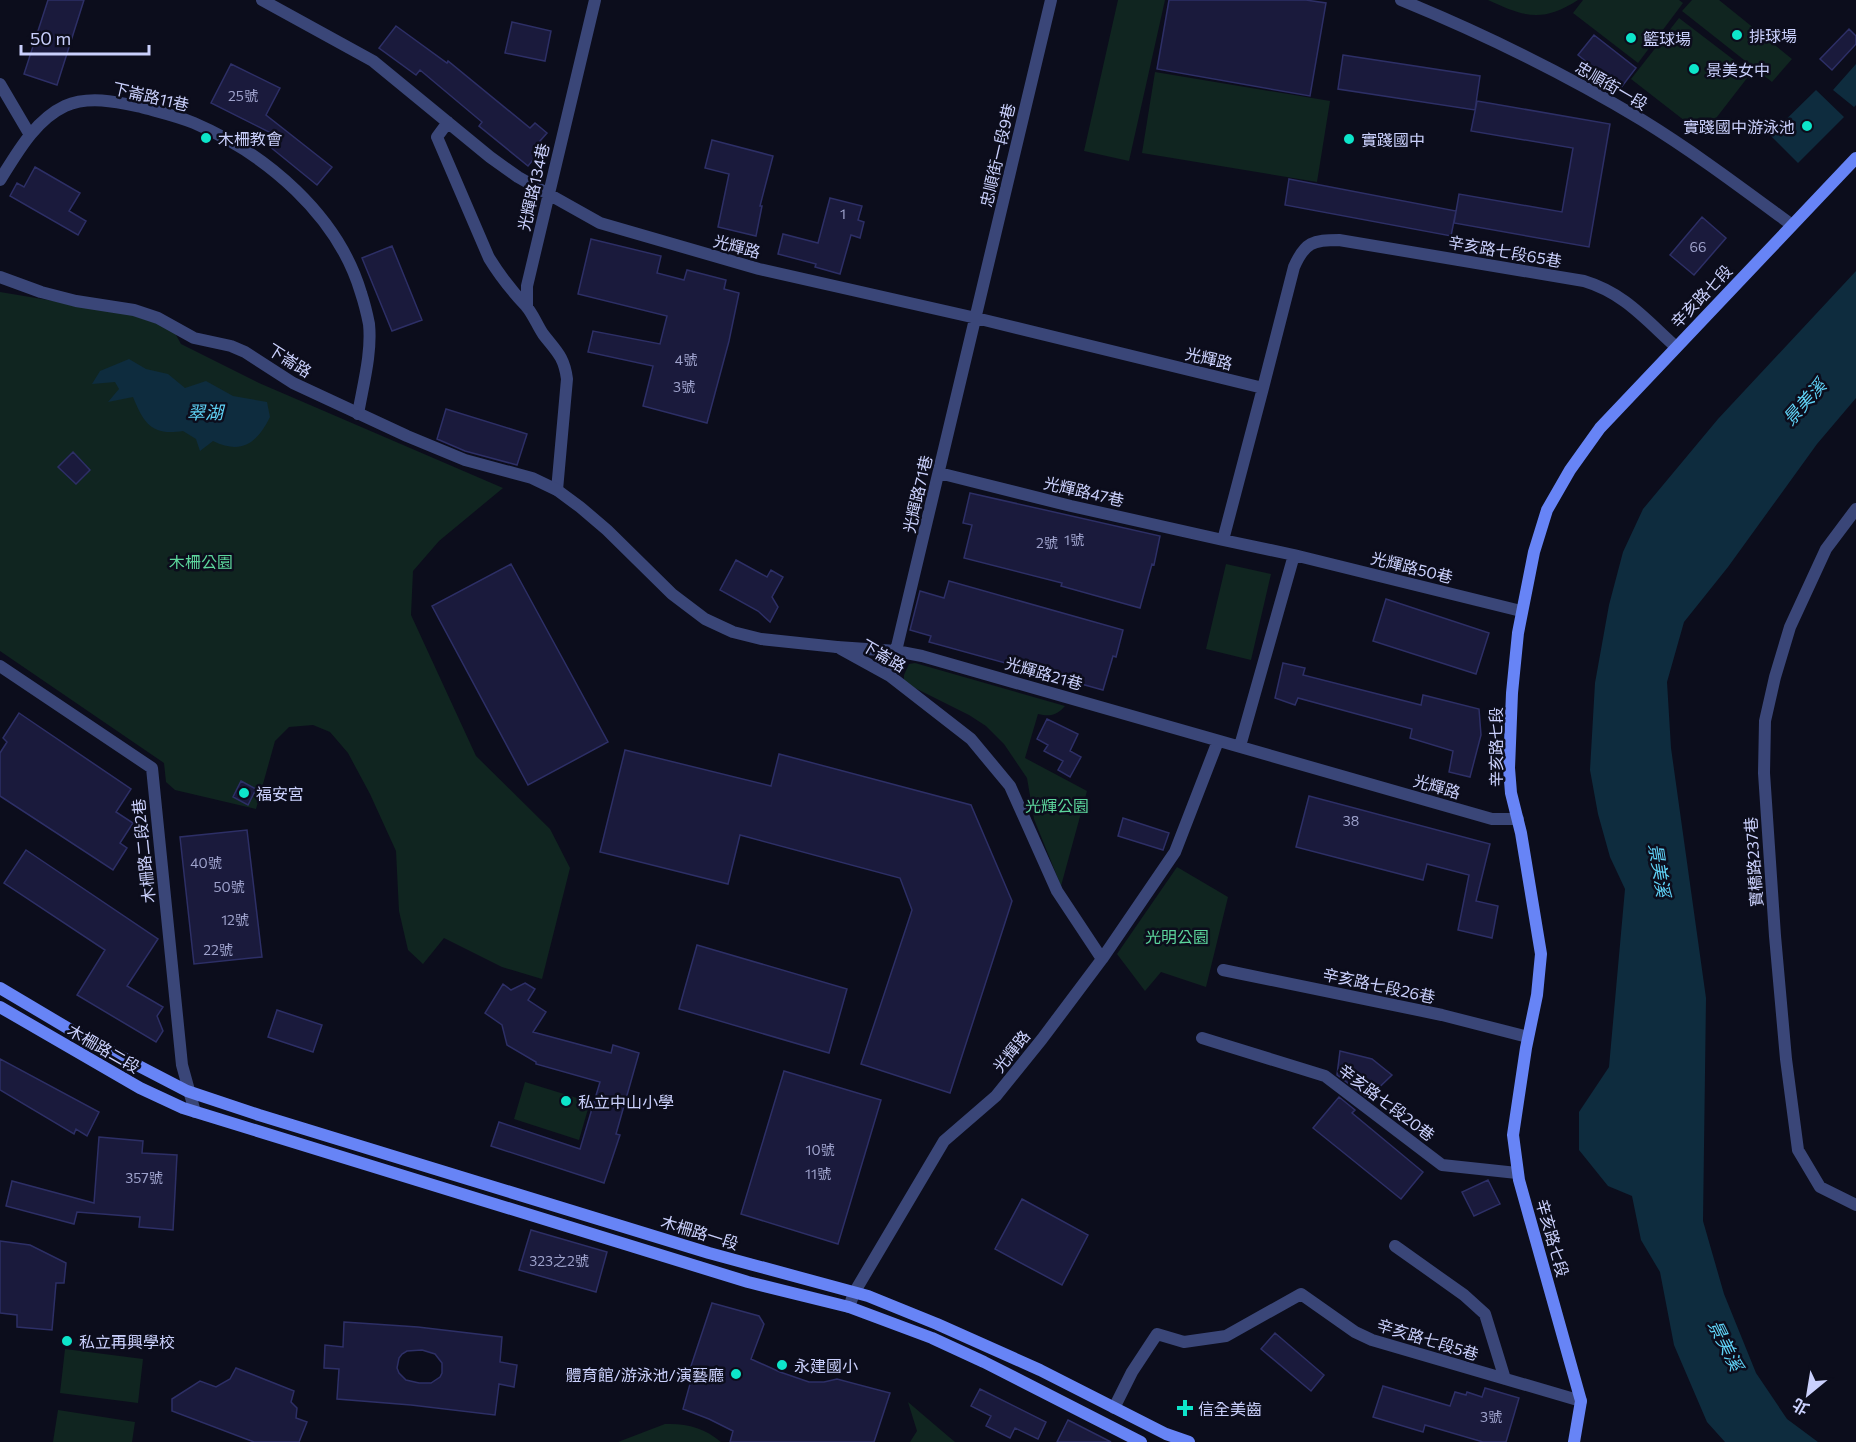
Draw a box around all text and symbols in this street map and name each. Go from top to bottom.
scale bar [21,18,148,56]
place label: 排球場 [1749,26,1797,45]
text: 50 m [30,27,71,49]
marker: 排球場 [1730,28,1744,42]
place label: 籃球場 [1643,29,1691,48]
marker: 籃球場 [1624,31,1638,45]
street label: 忠順街一段 [1573,57,1651,113]
place label: 景美女中 [1706,60,1770,79]
marker: 景美女中 [1687,62,1701,76]
street label: 下崙路11巷 [111,78,191,114]
house number: 25號 [228,87,258,104]
street label: 忠順街一段9巷 [976,101,1018,209]
place label: 實踐國中游泳池 [1683,117,1795,136]
marker: 實踐國中游泳池 [1800,119,1814,133]
place label: 木柵教會 [218,129,282,148]
place label: 實踐國中 [1361,130,1425,149]
marker: 木柵教會 [199,131,213,145]
marker: 實踐國中 [1342,132,1356,146]
street label: 光輝路134巷 [514,141,552,233]
house number: 1 [840,205,846,222]
street label: 光輝路 [711,231,763,261]
street label: 辛亥路七段65巷 [1447,232,1563,270]
house number: 66 [1690,238,1707,255]
street label: 辛亥路七段 [1666,261,1736,331]
street label: 下崙路 [265,339,315,381]
street label: 光輝路 [1183,343,1235,373]
house number: 4號 [675,351,697,368]
water label: 景美溪 [1778,372,1832,429]
house number: 3號 [673,378,695,395]
water label: 翠湖 [187,401,226,423]
street label: 光輝路71巷 [899,453,935,535]
street label: 光輝路47巷 [1042,473,1126,509]
house number: 1號 [1064,531,1084,548]
house number: 2號 [1036,534,1058,551]
street label: 光輝路50巷 [1369,548,1455,586]
park label: 木柵公園 [169,552,233,571]
street label: 下崙路 [858,635,910,675]
street label: 光輝路21巷 [1003,653,1085,693]
street label: 辛亥路七段 [1486,707,1505,787]
street label: 光輝路 [1411,770,1463,802]
place label: 福安宮 [256,784,304,803]
marker: 福安宮 [237,786,251,800]
park label: 光輝公園 [1025,796,1089,815]
street label: 木柵路二段2巷 [128,798,158,904]
house number: 38 [1343,812,1359,829]
street label: 寶橋路237巷 [1740,816,1766,908]
water label: 景美溪 [1645,842,1676,901]
house number: 40號 [190,854,222,871]
house number: 50號 [213,878,245,895]
house number: 12號 [221,911,249,928]
park label: 光明公園 [1145,927,1209,946]
house number: 22號 [203,941,233,958]
street label: 辛亥路七段26巷 [1321,964,1437,1006]
street label: 木柵路二段 [65,1020,143,1076]
street label: 光輝路 [989,1026,1033,1076]
street label: 辛亥路七段20巷 [1335,1060,1439,1144]
place label: 私立中山小學 [578,1092,674,1111]
marker: 私立中山小學 [559,1094,573,1108]
house number: 10號 [805,1141,835,1158]
house number: 11號 [805,1165,831,1182]
house number: 357號 [125,1169,163,1186]
street label: 辛亥路七段 [1533,1197,1573,1279]
street label: 木柵路一段 [659,1211,741,1253]
house number: 323之2號 [529,1252,589,1269]
street label: 辛亥路七段5巷 [1375,1315,1481,1363]
water label: 景美溪 [1704,1316,1749,1377]
place label: 私立再興學校 [79,1332,175,1351]
marker: 私立再興學校 [60,1334,74,1348]
place label: 永建國小 [794,1356,858,1375]
marker: 永建國小 [775,1358,789,1372]
north arrow [1778,1364,1838,1424]
place label: 體育館/游泳池/演藝廳 [566,1365,724,1384]
marker: 體育館/游泳池/演藝廳 [729,1367,743,1381]
text: 北 [1789,1395,1812,1420]
marker: 信全美齒 [1176,1399,1194,1417]
place label: 信全美齒 [1198,1399,1262,1418]
house number: 3號 [1480,1408,1502,1425]

